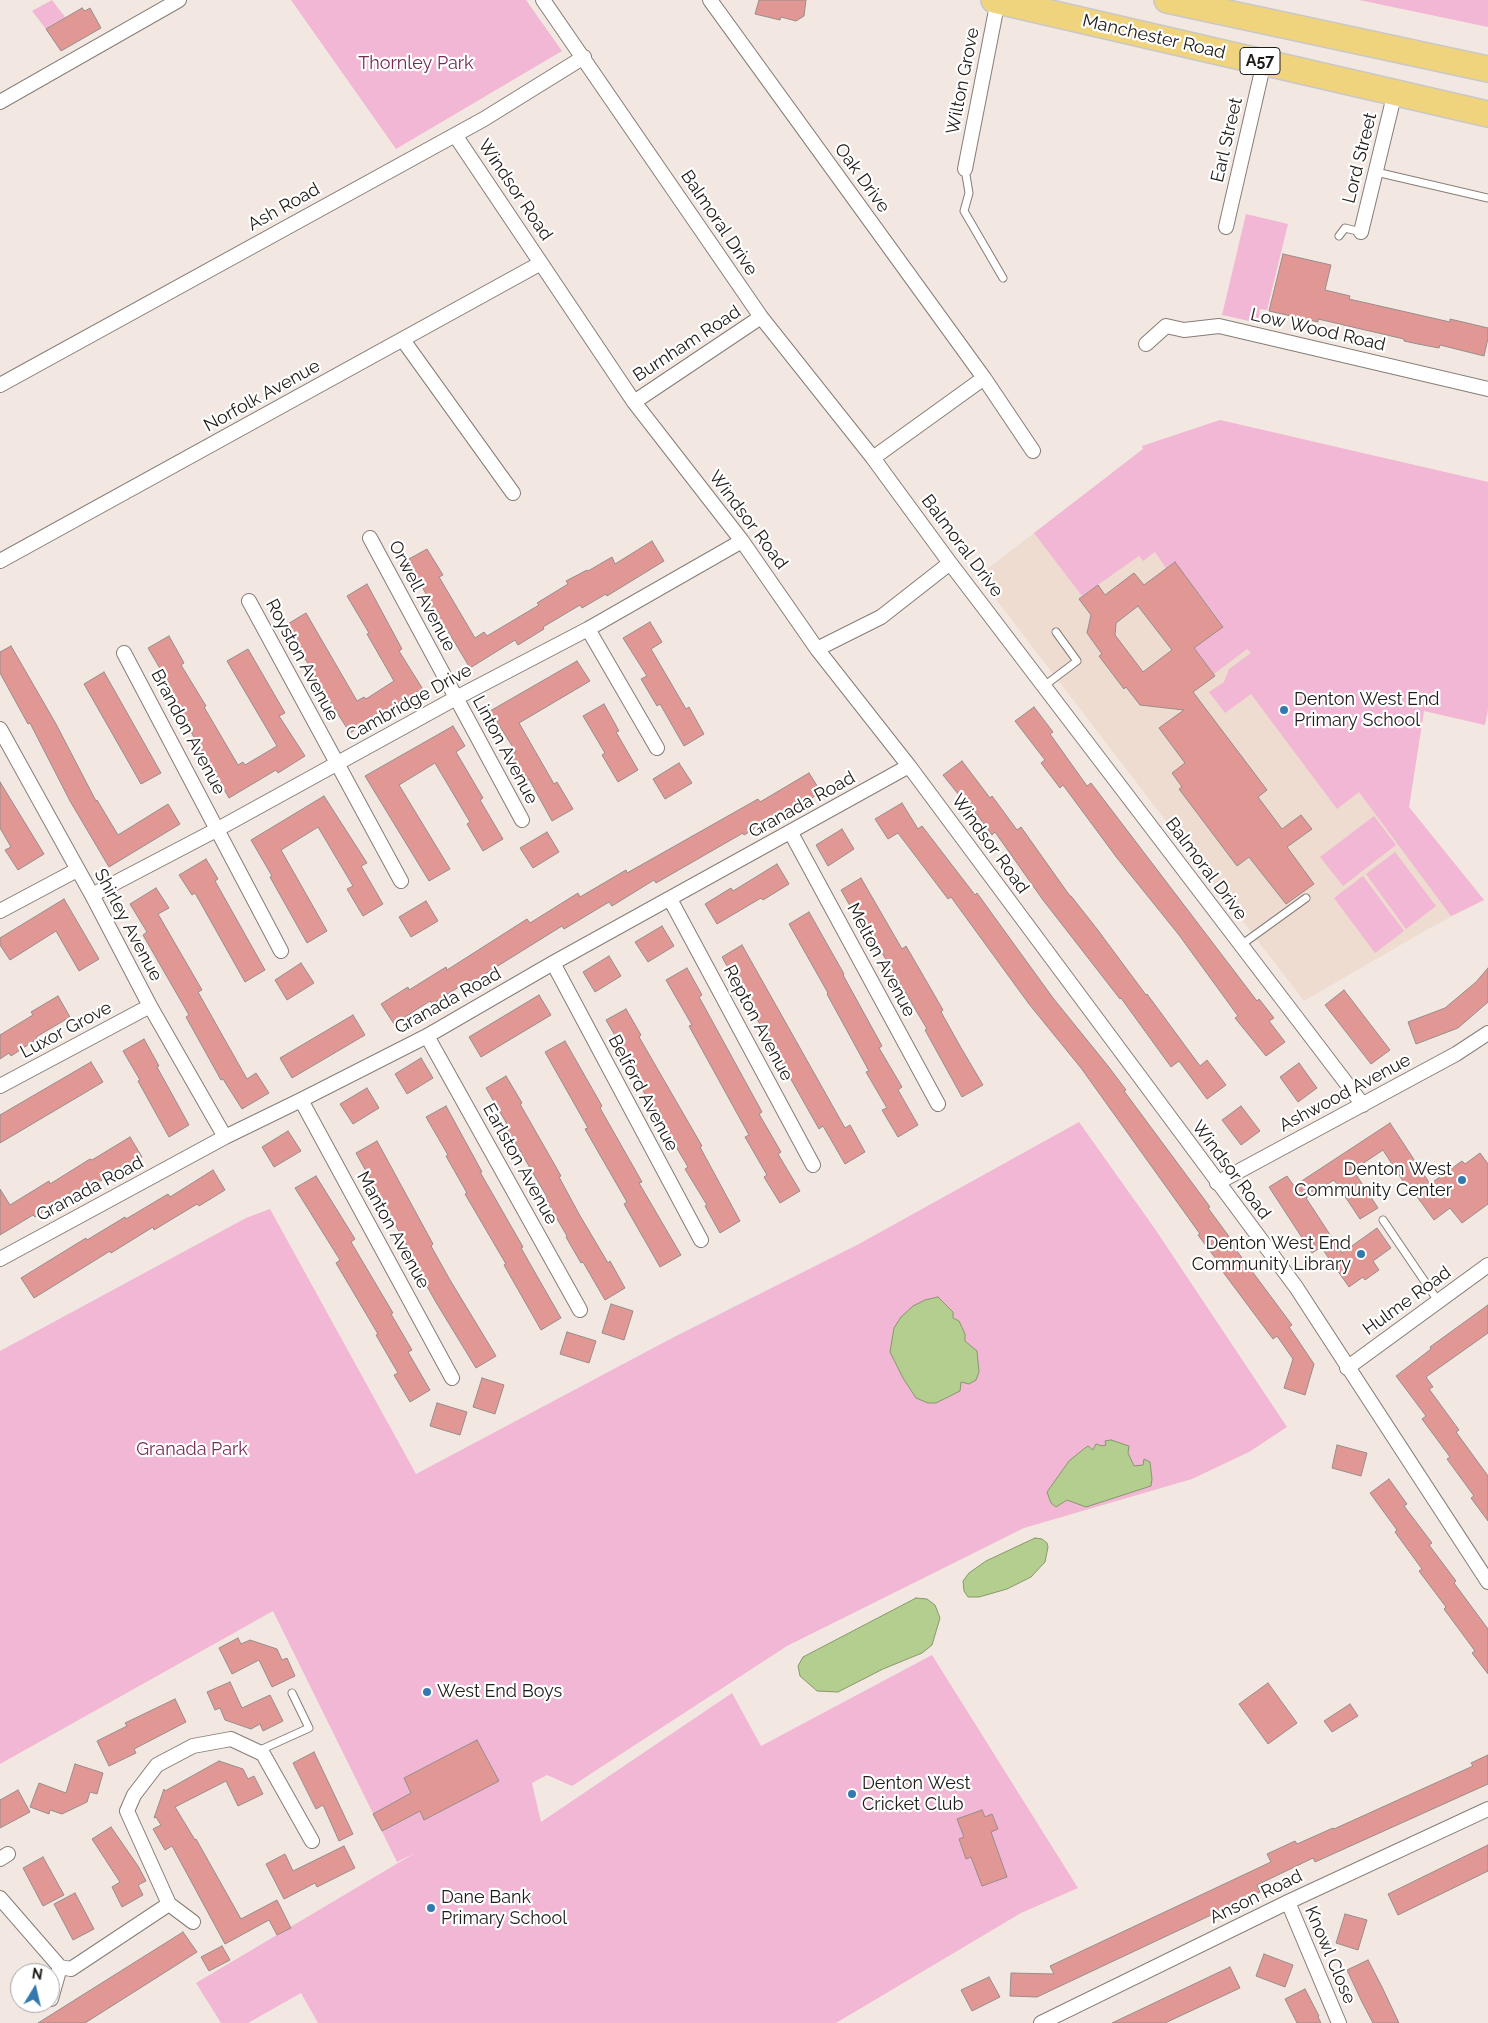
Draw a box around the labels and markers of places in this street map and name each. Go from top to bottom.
place label: Denton West End Primary School [1294,689,1440,732]
marker: Denton West End Primary School [1278,704,1290,716]
place label: Denton West Community Center [1294,1159,1452,1202]
marker: Denton West Community Center [1456,1174,1468,1186]
place label: Denton West End Community Library [1192,1233,1351,1276]
marker: Denton West End Community Library [1355,1248,1367,1260]
place label: West End Boys [437,1681,562,1703]
marker: West End Boys [421,1686,433,1698]
place label: Denton West Cricket Club [862,1773,970,1816]
marker: Denton West Cricket Club [846,1788,858,1800]
place label: Dane Bank Primary School [441,1887,567,1930]
marker: Dane Bank Primary School [425,1902,437,1914]

